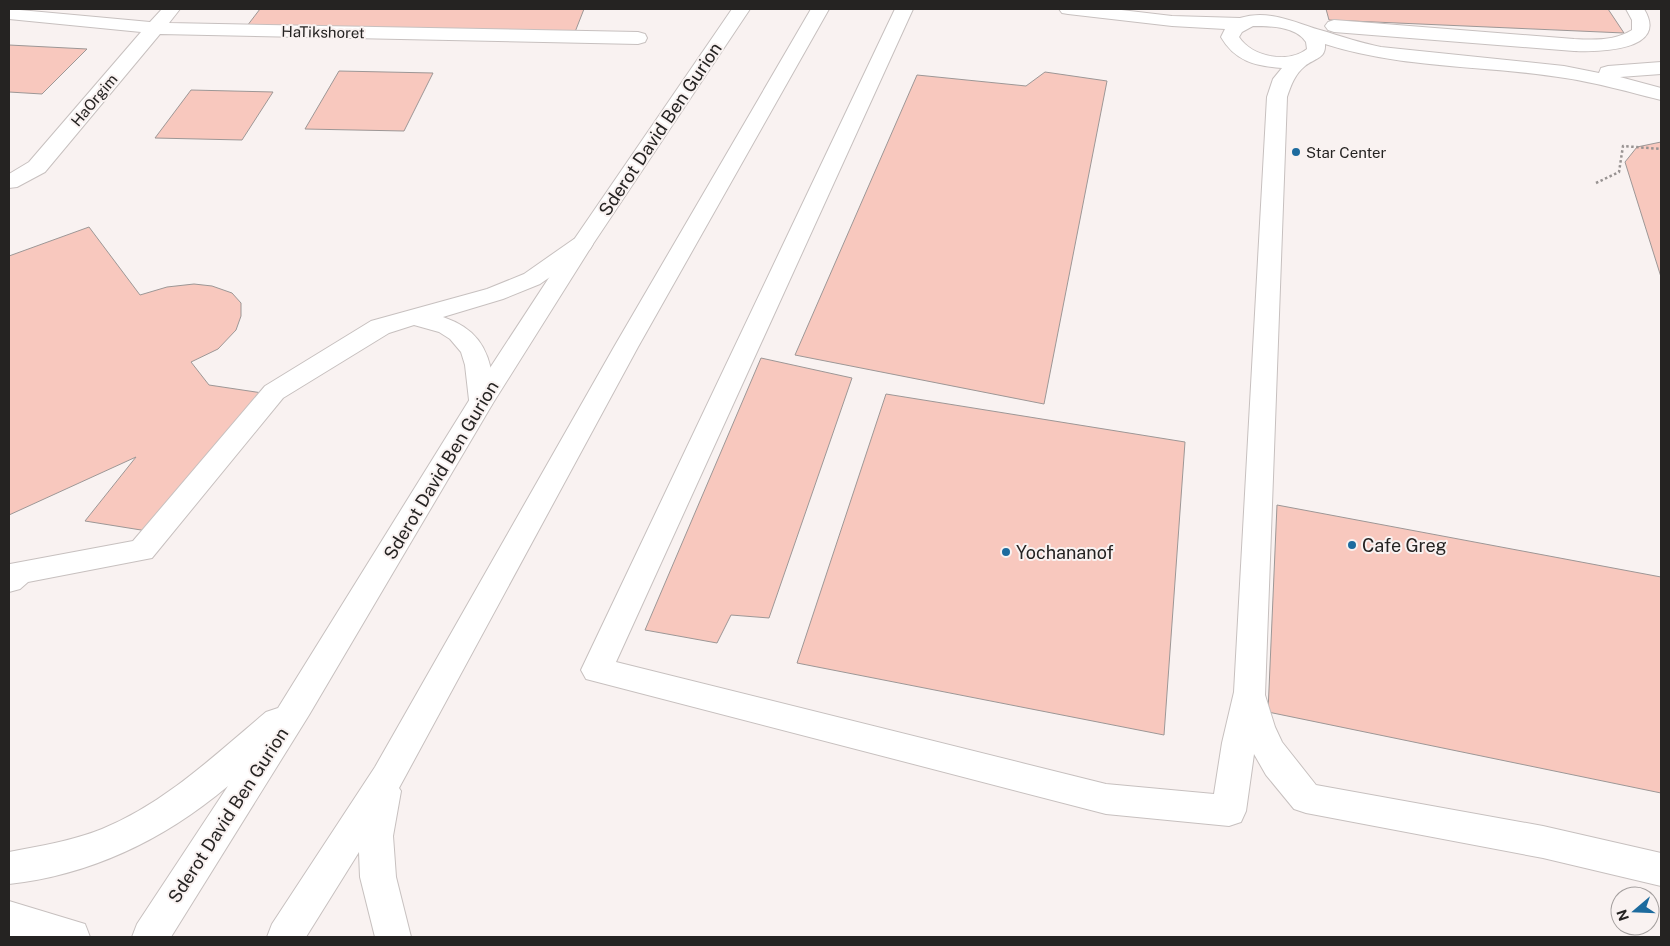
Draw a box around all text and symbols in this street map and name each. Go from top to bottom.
street label: HaTikshoret [281,23,365,41]
street label: Sderot David Ben Gurion [594,38,726,220]
street label: HaOrgim [67,71,121,129]
place label: Star Center [1306,144,1387,161]
marker: Star Center [1290,146,1302,158]
street label: Sderot David Ben Gurion [379,377,503,563]
place label: Cafe Greg [1362,535,1447,556]
marker: Cafe Greg [1346,539,1358,551]
place label: Yochananof [1016,542,1114,563]
marker: Yochananof [1000,546,1012,558]
street label: Sderot David Ben Gurion [163,723,293,907]
north arrow [1610,886,1660,936]
text: N [1613,907,1632,923]

